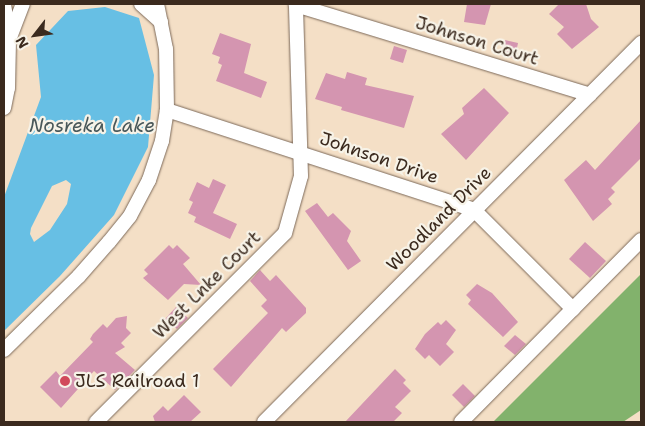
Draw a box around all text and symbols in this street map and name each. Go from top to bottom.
north arrow [10,10,60,60]
street label: Johnson Court [413,12,541,70]
text: N [11,33,33,52]
water label: Nosreka Lake [29,115,155,137]
street label: Johnson Drive [317,128,441,188]
street label: Woodland Drive [382,162,496,276]
street label: West Lnke Court [149,227,265,343]
place label: JLS Railroad 1 [75,370,200,392]
marker: JLS Railroad 1 [59,375,71,387]

